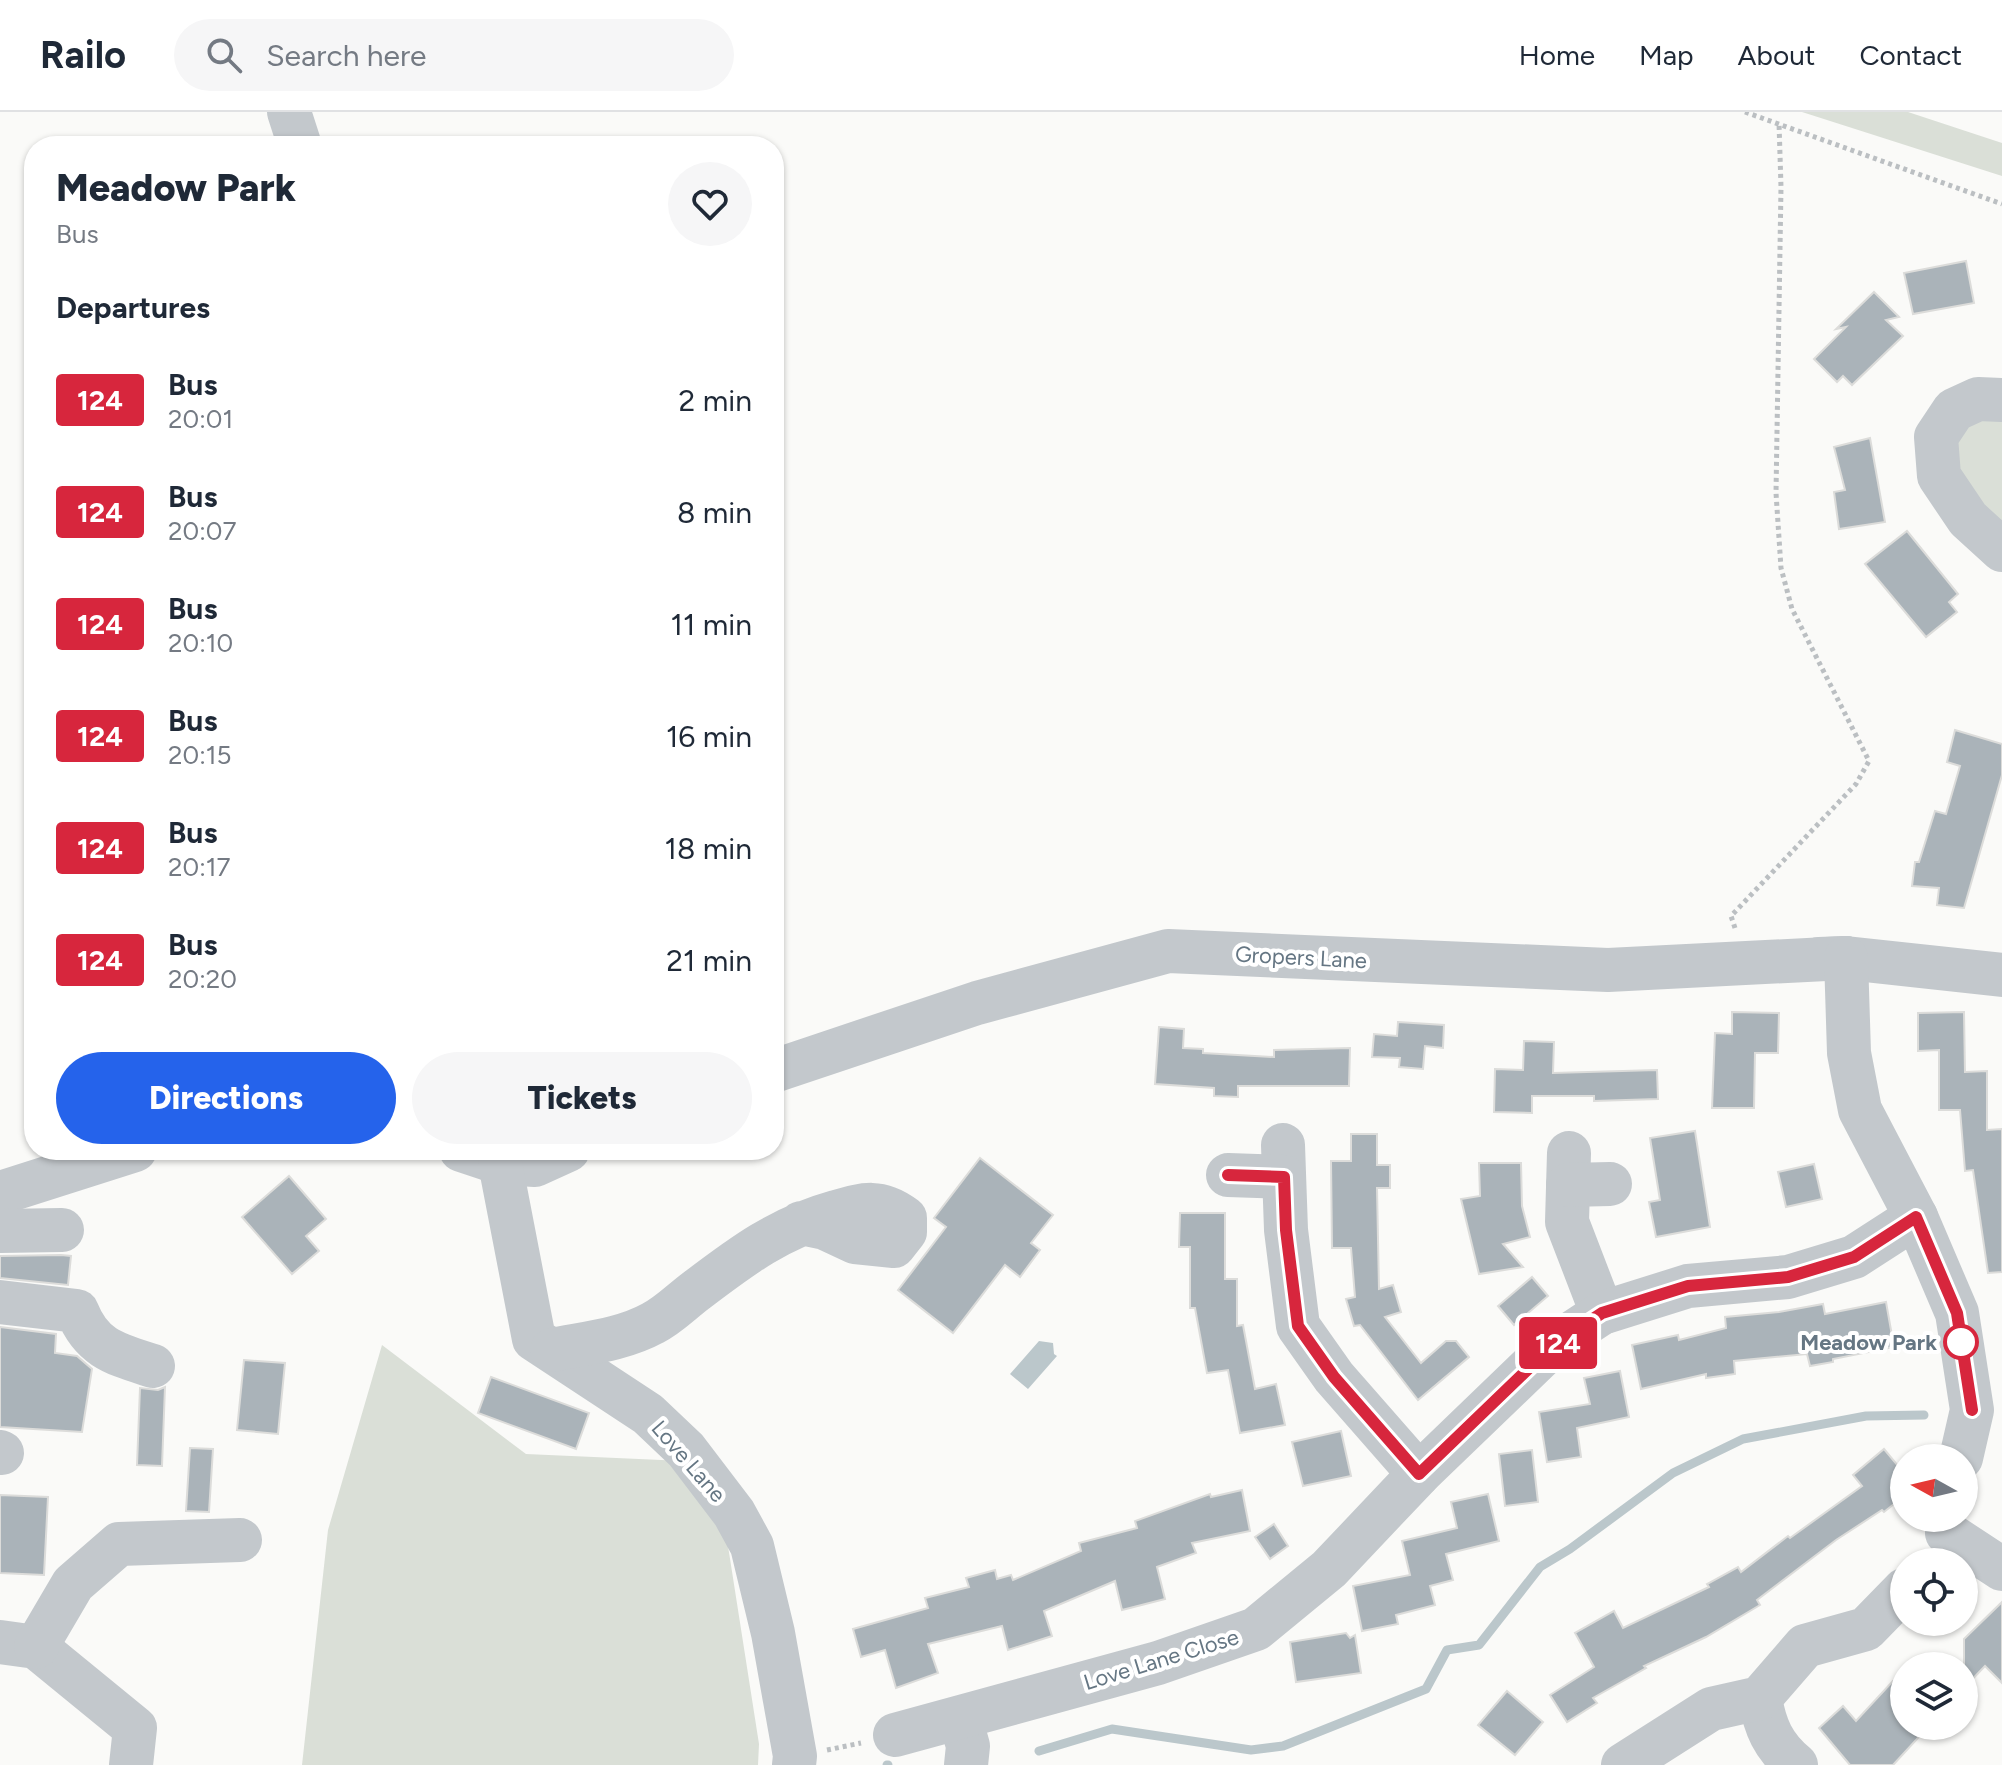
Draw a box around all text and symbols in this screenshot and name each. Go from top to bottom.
search box [174,19,734,91]
text: Railo [40,32,126,78]
icon: search [202,33,246,77]
text: Search here [266,37,426,74]
text: Home [1519,38,1595,72]
text: Map [1639,38,1694,72]
text: About [1738,38,1815,72]
text: Contact [1859,38,1962,72]
button: heart [668,162,752,246]
text: Meadow Park [56,165,296,211]
text: Bus [56,218,99,250]
text: Departures [56,289,210,326]
text: Bus [168,366,217,403]
text: 2 min [679,382,752,419]
text: 124 [77,383,123,417]
text: 20:01 [168,403,233,435]
text: Bus [168,478,217,515]
text: 8 min [677,494,752,531]
text: 124 [77,495,123,529]
text: 20:07 [168,515,236,547]
text: Bus [168,590,217,627]
text: 11 min [671,606,752,643]
text: 124 [77,607,123,641]
text: 20:10 [168,627,233,659]
text: Bus [168,702,217,739]
text: 16 min [666,718,752,755]
text: 124 [77,719,123,753]
text: 20:15 [168,739,231,771]
text: Bus [168,814,217,851]
text: 18 min [665,830,752,867]
text: 124 [77,831,123,865]
text: 20:17 [168,851,230,883]
text: Bus [168,926,217,963]
street label: Gropers Lane [1234,941,1368,974]
text: 21 min [666,942,752,979]
text: 124 [77,943,123,977]
text: 20:20 [168,963,237,995]
button: Directions [56,1052,396,1144]
button: Tickets [412,1052,752,1144]
line badge: 124 [1512,1317,1604,1369]
marker: Meadow Park [1944,1325,1978,1359]
text: 124 [1535,1326,1581,1360]
place label: Meadow Park [1800,1329,1937,1356]
street label: Love Lane [646,1415,731,1508]
north arrow [1890,1444,1978,1532]
map controls [1890,1444,1978,1740]
button: locate [1890,1548,1978,1636]
street label: Love Lane Close [1080,1623,1242,1696]
button: layers [1890,1652,1978,1740]

